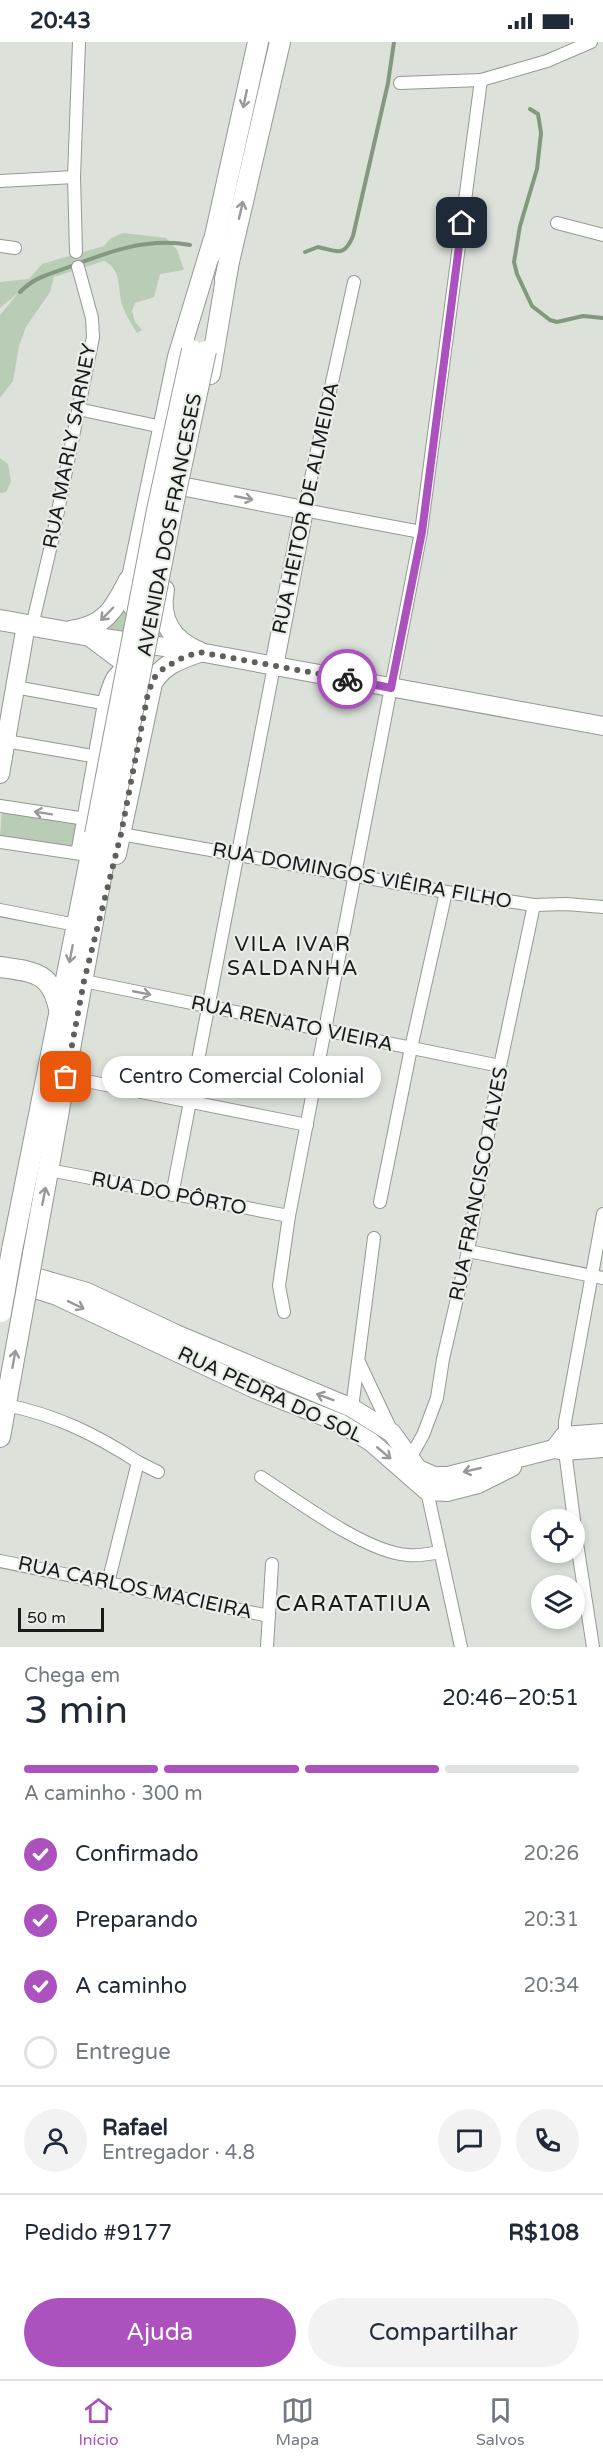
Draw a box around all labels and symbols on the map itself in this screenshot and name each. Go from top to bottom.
one-way arrow [239,89,250,108]
pin [436,197,487,248]
one-way arrow [236,201,248,220]
street label: RUA MARLY SARNEY [38,341,102,551]
street label: RUA HEITOR DE ALMEIDA [268,380,344,636]
street label: AVENIDA DOS FRANCESES [133,391,207,659]
one-way arrow [234,493,253,504]
one-way arrow [100,607,114,622]
courier [317,649,377,709]
one-way arrow [34,807,54,818]
street label: RUA DOMINGOS VIÊIRA FILHO [210,837,514,914]
district label: VILA IVAR SALDANHA [227,932,359,981]
one-way arrow [65,943,76,963]
one-way arrow [131,988,151,999]
street label: RUA RENATO VIEIRA [189,991,395,1057]
pin [40,1051,91,1102]
callout: Centro Comercial Colonial [102,1056,381,1098]
street label: RUA FRANCISCO ALVES [445,1065,513,1303]
street label: RUA DO PÔRTO [89,1166,249,1221]
one-way arrow [39,1187,50,1207]
one-way arrow [67,1300,85,1312]
street label: RUA PEDRA DO SOL [174,1342,367,1449]
one-way arrow [9,1350,20,1370]
one-way arrow [316,1391,335,1402]
one-way arrow [376,1446,392,1459]
one-way arrow [463,1465,482,1477]
street label: RUA CARLOS MACIEIRA [16,1551,254,1625]
district label: CARATATIUA [276,1591,432,1617]
scale bar [18,1605,104,1632]

